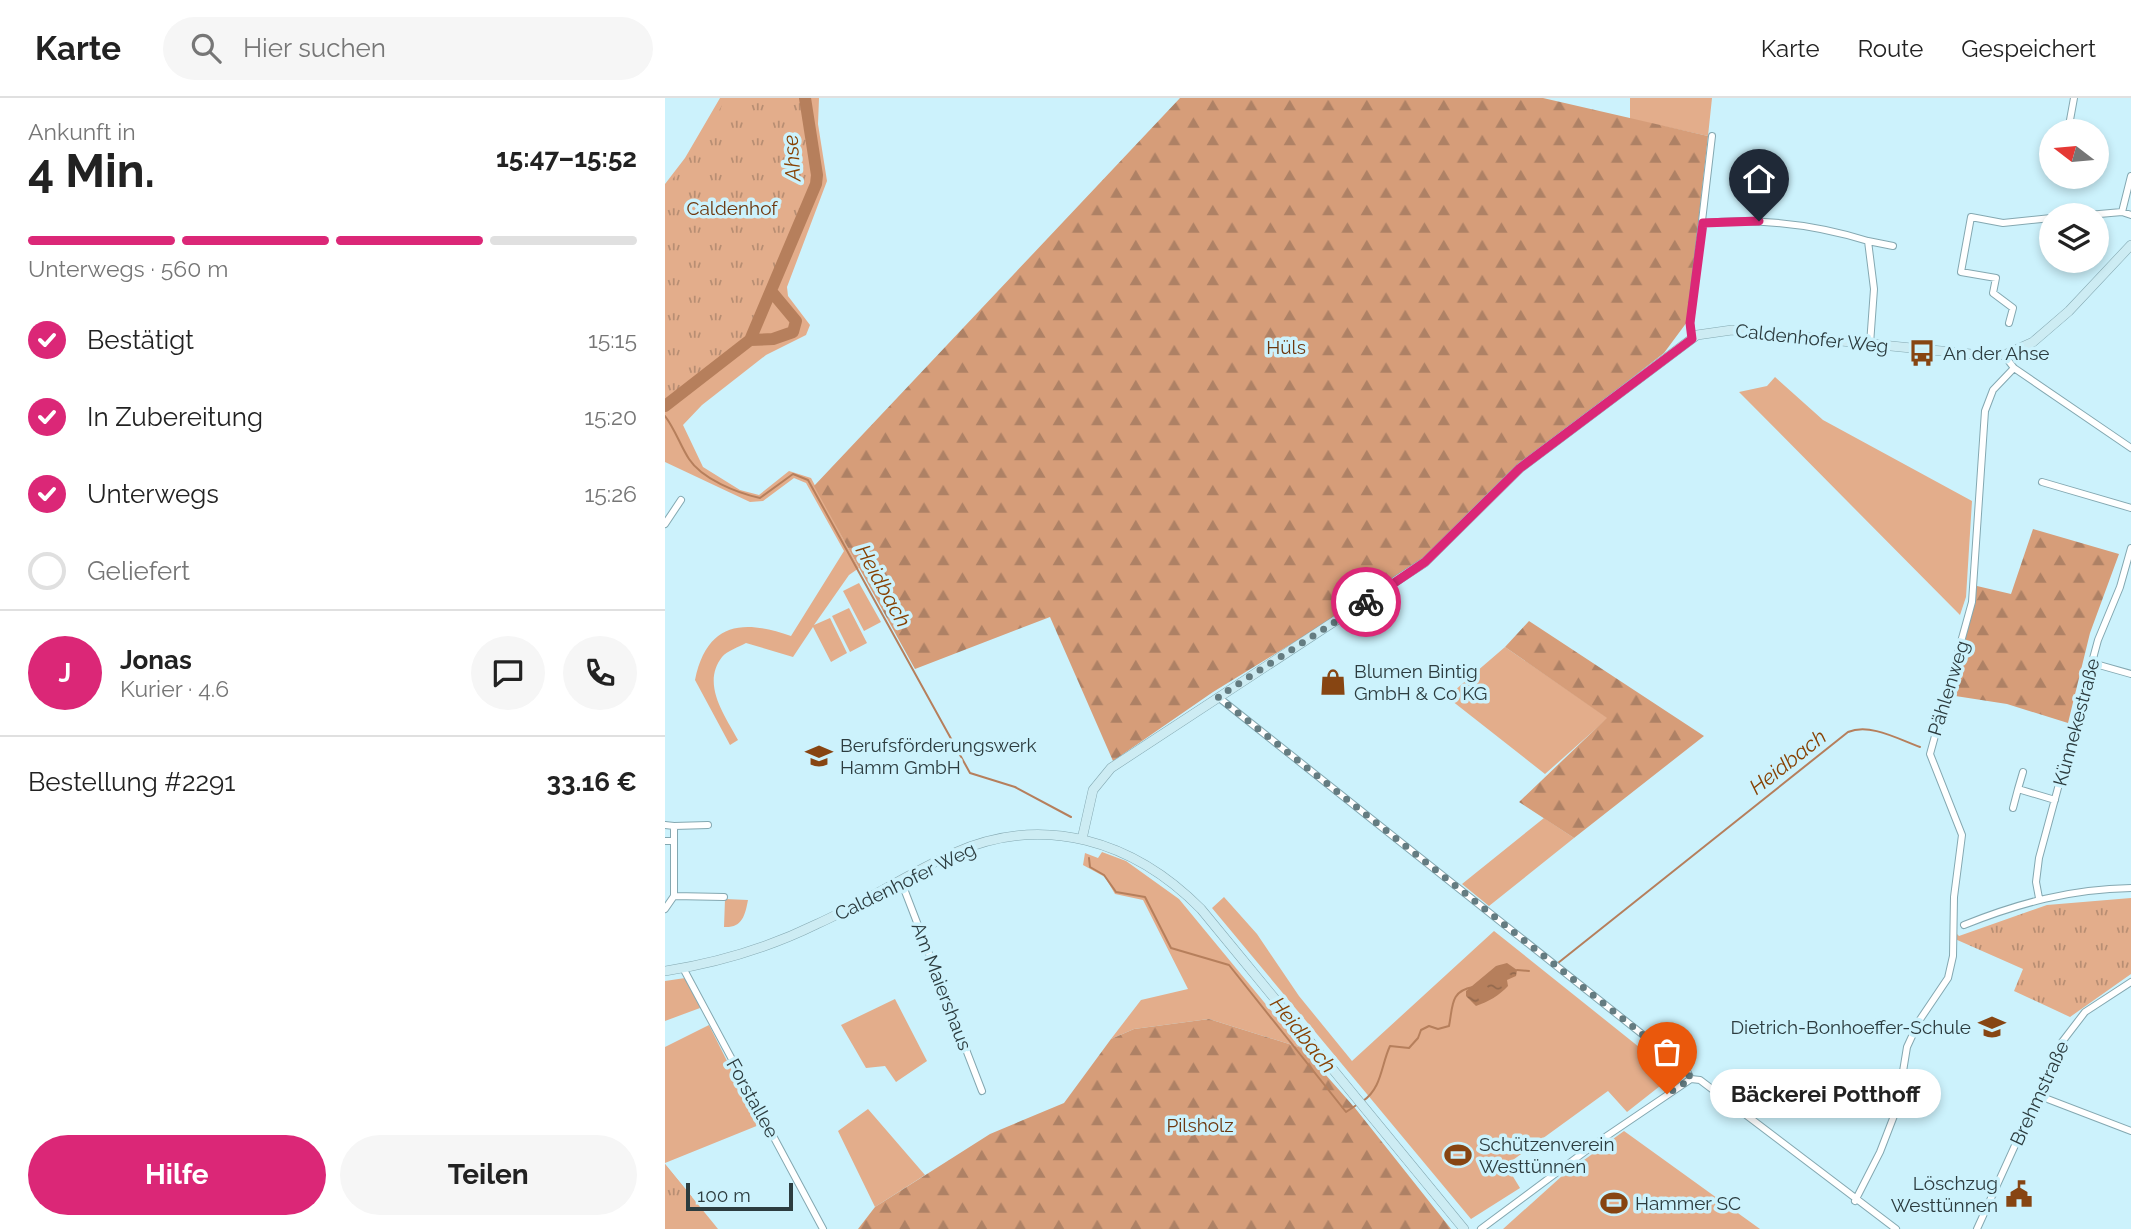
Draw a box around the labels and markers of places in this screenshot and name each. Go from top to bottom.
pin [1729,149,1789,221]
bus stop icon: An der Ahse [1907,338,1937,368]
place label: An der Ahse [1943,342,2049,364]
place label: Blumen Bintig GmbH & Co KG [1354,660,1487,704]
shop icon: Blumen Bintig GmbH & Co KG [1318,667,1348,697]
place label: Berufsförderungswerk Hamm GmbH [840,734,1037,778]
school or university icon: Berufsförderungswerk Hamm GmbH [804,741,834,771]
school or university icon: Dietrich-Bonhoeffer-Schule [1977,1012,2007,1042]
place label: Dietrich-Bonhoeffer-Schule [1731,1016,1971,1038]
pin [1637,1022,1697,1094]
callout: Bäckerei Potthoff [1709,1070,1940,1118]
place label: Schützenverein Westtünnen [1479,1133,1615,1177]
sports icon: Schützenverein Westtünnen [1443,1140,1473,1170]
place label: Löschzug Westtünnen [1891,1172,1998,1216]
public building icon: Löschzug Westtünnen [2004,1179,2034,1209]
sports icon: Hammer SC [1599,1188,1629,1218]
place label: Hammer SC [1635,1192,1741,1214]

